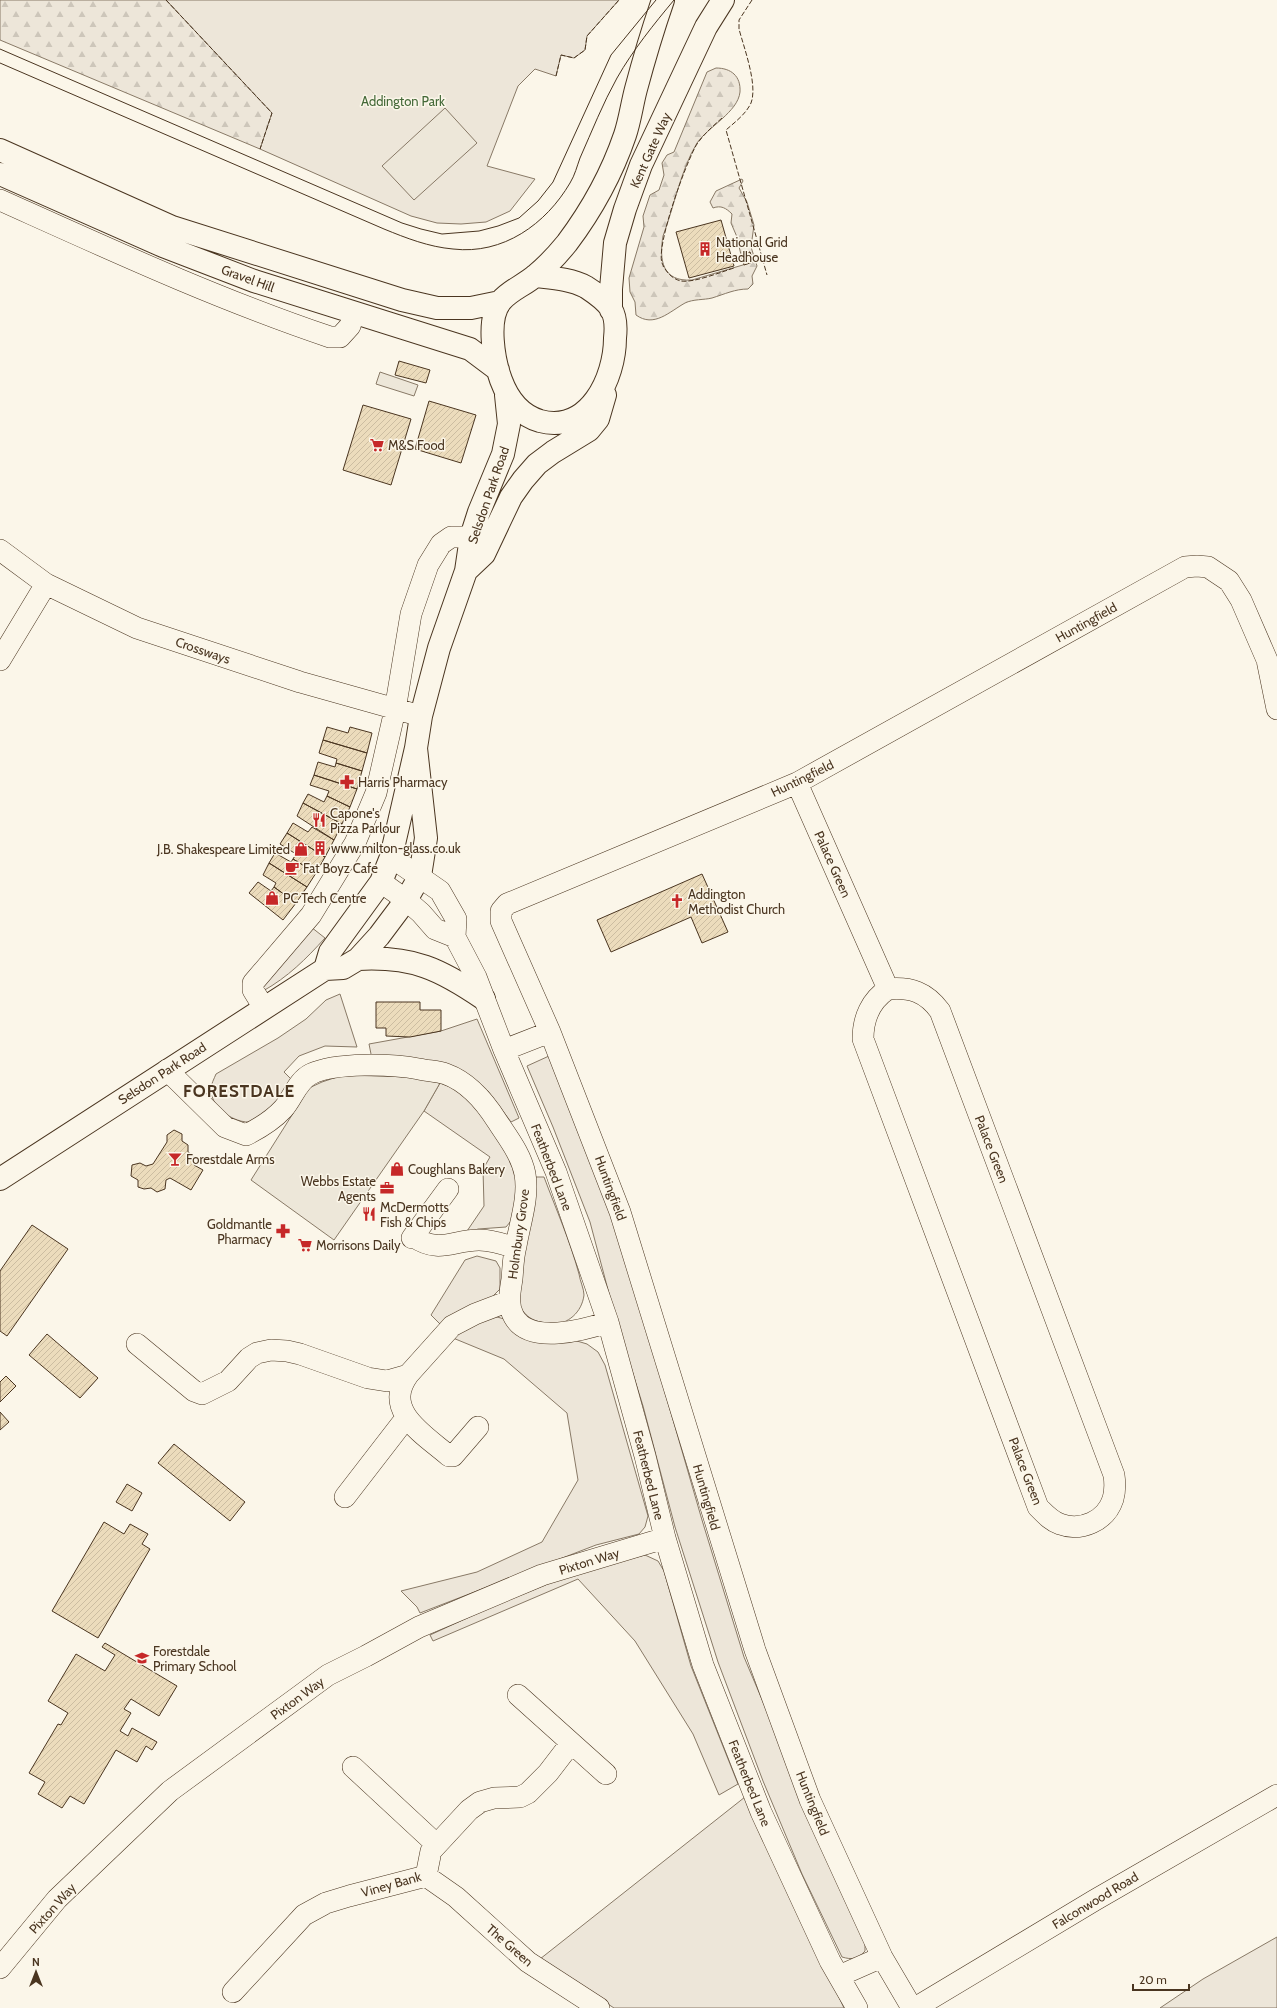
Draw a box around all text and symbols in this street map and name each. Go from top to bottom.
park label: Addington Park [361,93,445,109]
street label: Kent Gate Way [626,109,674,190]
place label: National Grid Headhouse [716,234,788,265]
building icon: National Grid Headhouse [697,241,713,257]
street label: Gravel Hill [219,261,277,295]
supermarket icon: M&S Food [369,437,385,453]
place label: M&S Food [388,437,445,453]
street label: Selsdon Park Road [464,444,512,546]
street label: Huntingfield [1052,599,1120,645]
street label: Crossways [173,633,233,667]
street label: Huntingfield [768,756,836,800]
pharmacy icon: Harris Pharmacy [339,774,355,790]
place label: Harris Pharmacy [358,774,448,790]
place label: Capone's Pizza Parlour [330,805,401,836]
restaurant icon: Capone's Pizza Parlour [311,812,327,828]
street label: Palace Green [811,828,855,900]
building icon: www.milton-glass.co.uk [312,840,328,856]
place label: www.milton-glass.co.uk [331,840,461,856]
place label: J.B. Shakespeare Limited [156,841,290,857]
shop icon: J.B. Shakespeare Limited [293,841,309,857]
cafe icon: Fat Boyz Cafe [284,860,300,876]
place label: Fat Boyz Cafe [303,860,378,876]
place label: Addington Methodist Church [688,886,785,917]
shop icon: PC Tech Centre [264,890,280,906]
place label: PC Tech Centre [283,890,367,906]
church icon: Addington Methodist Church [669,893,685,909]
street label: Selsdon Park Road [115,1039,209,1107]
district label: FORESTDALE [183,1081,295,1101]
street label: Palace Green [972,1113,1012,1185]
street label: Featherbed Lane [528,1121,576,1213]
bar icon: Forestdale Arms [167,1151,183,1167]
place label: Forestdale Arms [186,1151,275,1167]
street label: Huntingfield [592,1153,630,1223]
shop icon: Coughlans Bakery [389,1161,405,1177]
place label: Coughlans Bakery [408,1161,505,1177]
place label: Webbs Estate Agents [301,1173,377,1204]
office icon: Webbs Estate Agents [379,1180,395,1196]
street label: Holmbury Grove [504,1188,532,1280]
place label: McDermotts Fish & Chips [380,1199,450,1230]
restaurant icon: McDermotts Fish & Chips [361,1206,377,1222]
place label: Goldmantle Pharmacy [207,1216,272,1247]
pharmacy icon: Goldmantle Pharmacy [275,1223,291,1239]
supermarket icon: Morrisons Daily [297,1237,313,1253]
place label: Morrisons Daily [316,1237,401,1253]
street label: Featherbed Lane [630,1428,668,1522]
street label: Palace Green [1006,1435,1046,1507]
street label: Huntingfield [690,1462,724,1532]
street label: Pixton Way [557,1544,622,1578]
place label: Forestdale Primary School [153,1643,236,1674]
school or university icon: Forestdale Primary School [134,1650,150,1666]
street label: Pixton Way [267,1673,327,1723]
street label: Featherbed Lane [725,1737,775,1829]
street label: Huntingfield [793,1769,833,1837]
street label: Viney Bank [359,1868,423,1900]
street label: Falconwood Road [1049,1868,1141,1932]
street label: Pixton Way [25,1879,79,1936]
street label: The Green [483,1920,537,1970]
north arrow [16,1952,56,1992]
text: N [32,1955,40,1969]
scale bar [1133,1966,1189,1992]
text: 20 m [1139,1972,1167,1987]

